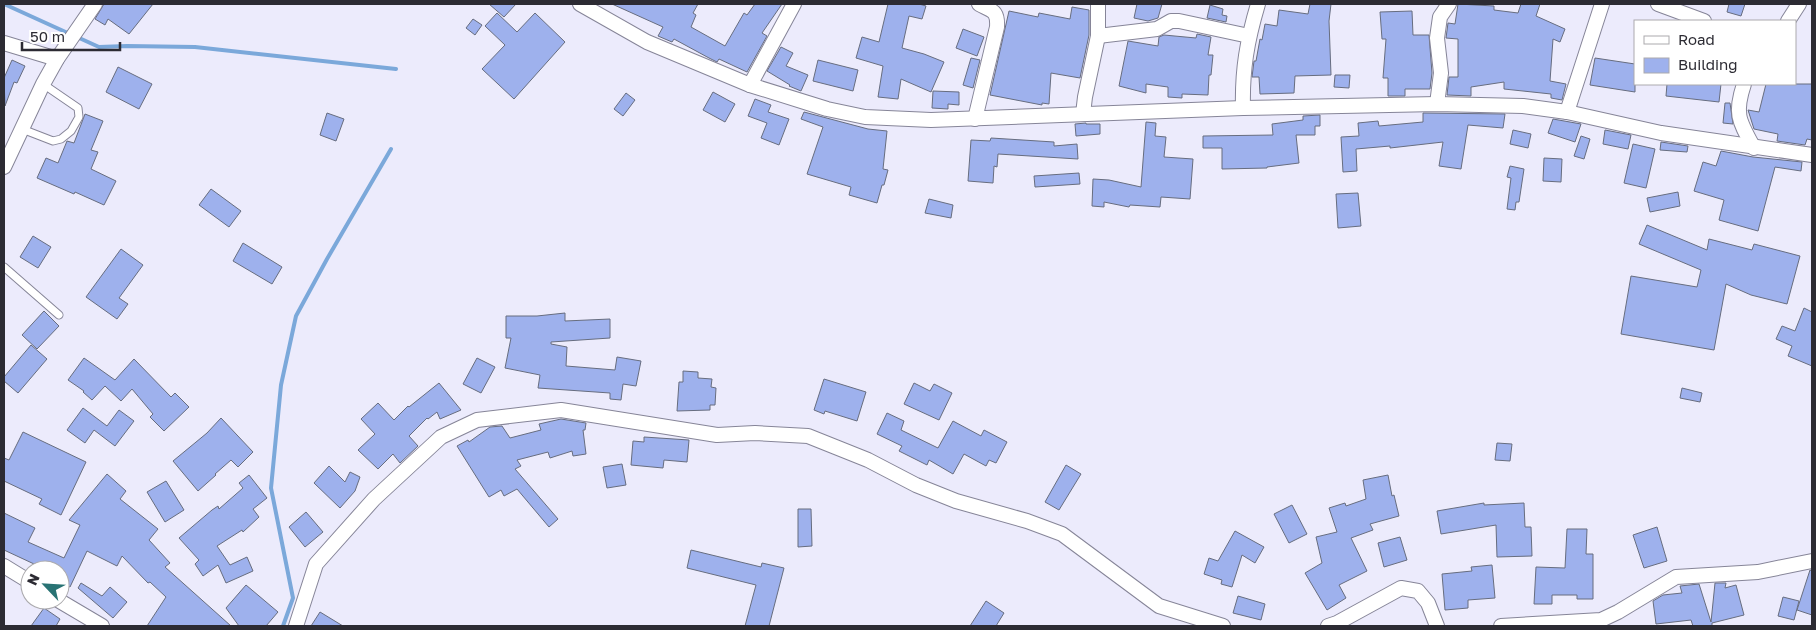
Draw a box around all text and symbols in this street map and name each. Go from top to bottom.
scale bar [22,20,120,52]
legend [1634,20,1796,85]
text: 50 m [30,27,65,45]
text: Road [1678,30,1715,48]
text: Building [1678,55,1738,73]
north arrow [20,560,70,610]
text: N [23,571,43,588]

